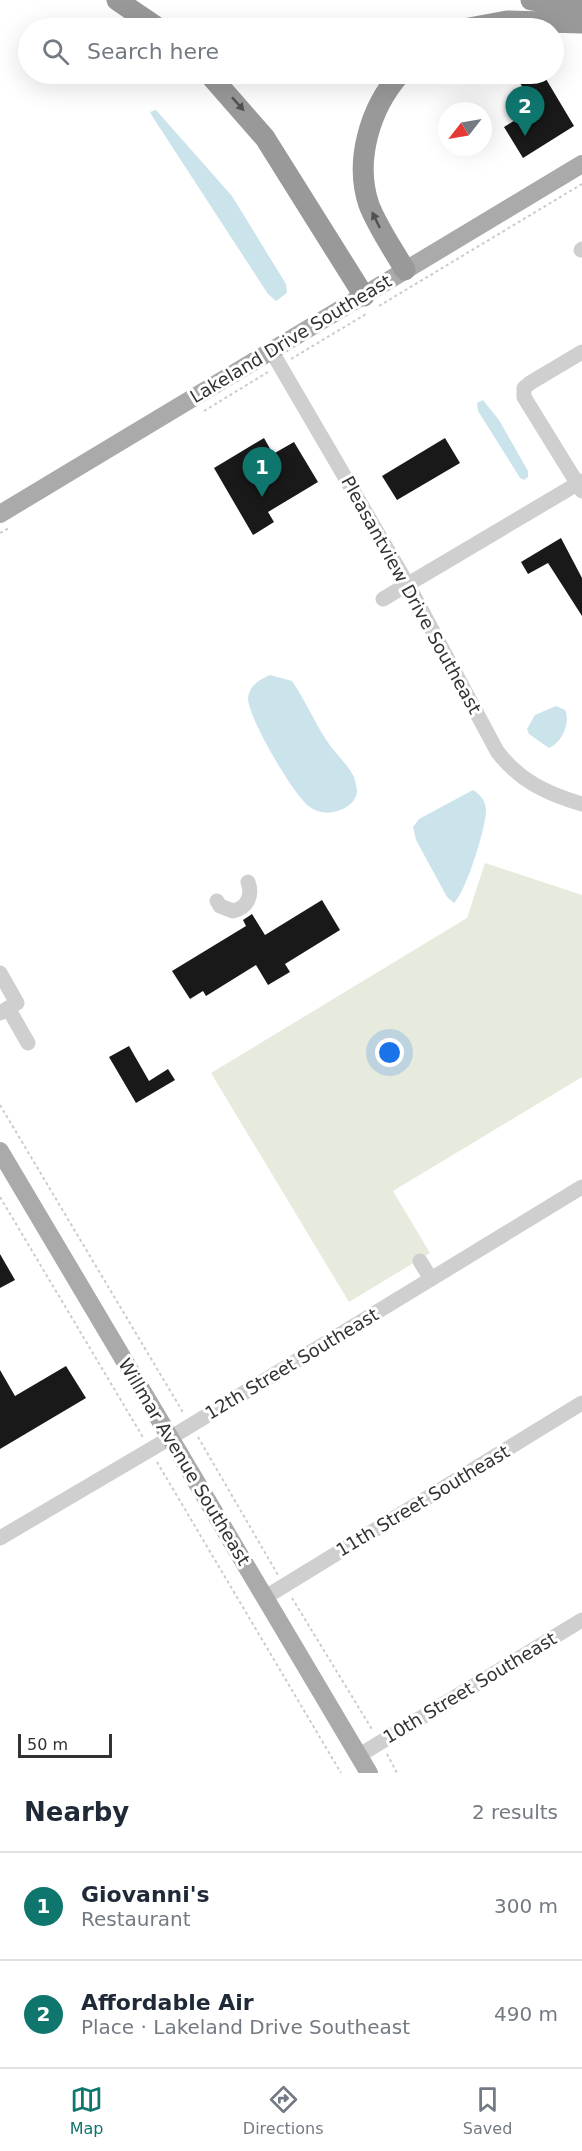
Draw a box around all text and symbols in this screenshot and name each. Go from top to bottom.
search box [18,18,564,84]
icon: search [39,35,72,68]
text: Search here [87,39,219,64]
pin: 2 [506,86,544,136]
one-way arrow [231,97,245,112]
north arrow [438,102,492,156]
one-way arrow [372,211,381,228]
street label: Lakeland Drive Southeast [186,270,395,407]
pin: 1 [242,448,282,497]
street label: Pleasantview Drive Southeast [337,472,486,717]
your location [375,1038,404,1067]
street label: 12th Street Southeast [201,1303,382,1424]
street label: Willmar Avenue Southeast [114,1355,255,1569]
street label: 11th Street Southeast [332,1440,513,1561]
street label: 10th Street Southeast [379,1627,560,1748]
scale bar [18,1731,112,1758]
text: 50 m [27,1735,68,1754]
text: Nearby [24,1797,129,1827]
text: 2 results [472,1800,558,1824]
text: Giovanni's [81,1882,210,1907]
text: 1 [37,1894,50,1918]
text: 300 m [494,1894,558,1918]
text: Restaurant [81,1907,191,1931]
text: Affordable Air [81,1990,254,2015]
text: 2 [37,2002,50,2026]
text: 490 m [494,2002,558,2026]
text: Place · Lakeland Drive Southeast [81,2015,410,2039]
tab: Map [70,2083,103,2138]
tab: Directions [243,2083,323,2138]
tab: Saved [463,2083,512,2138]

